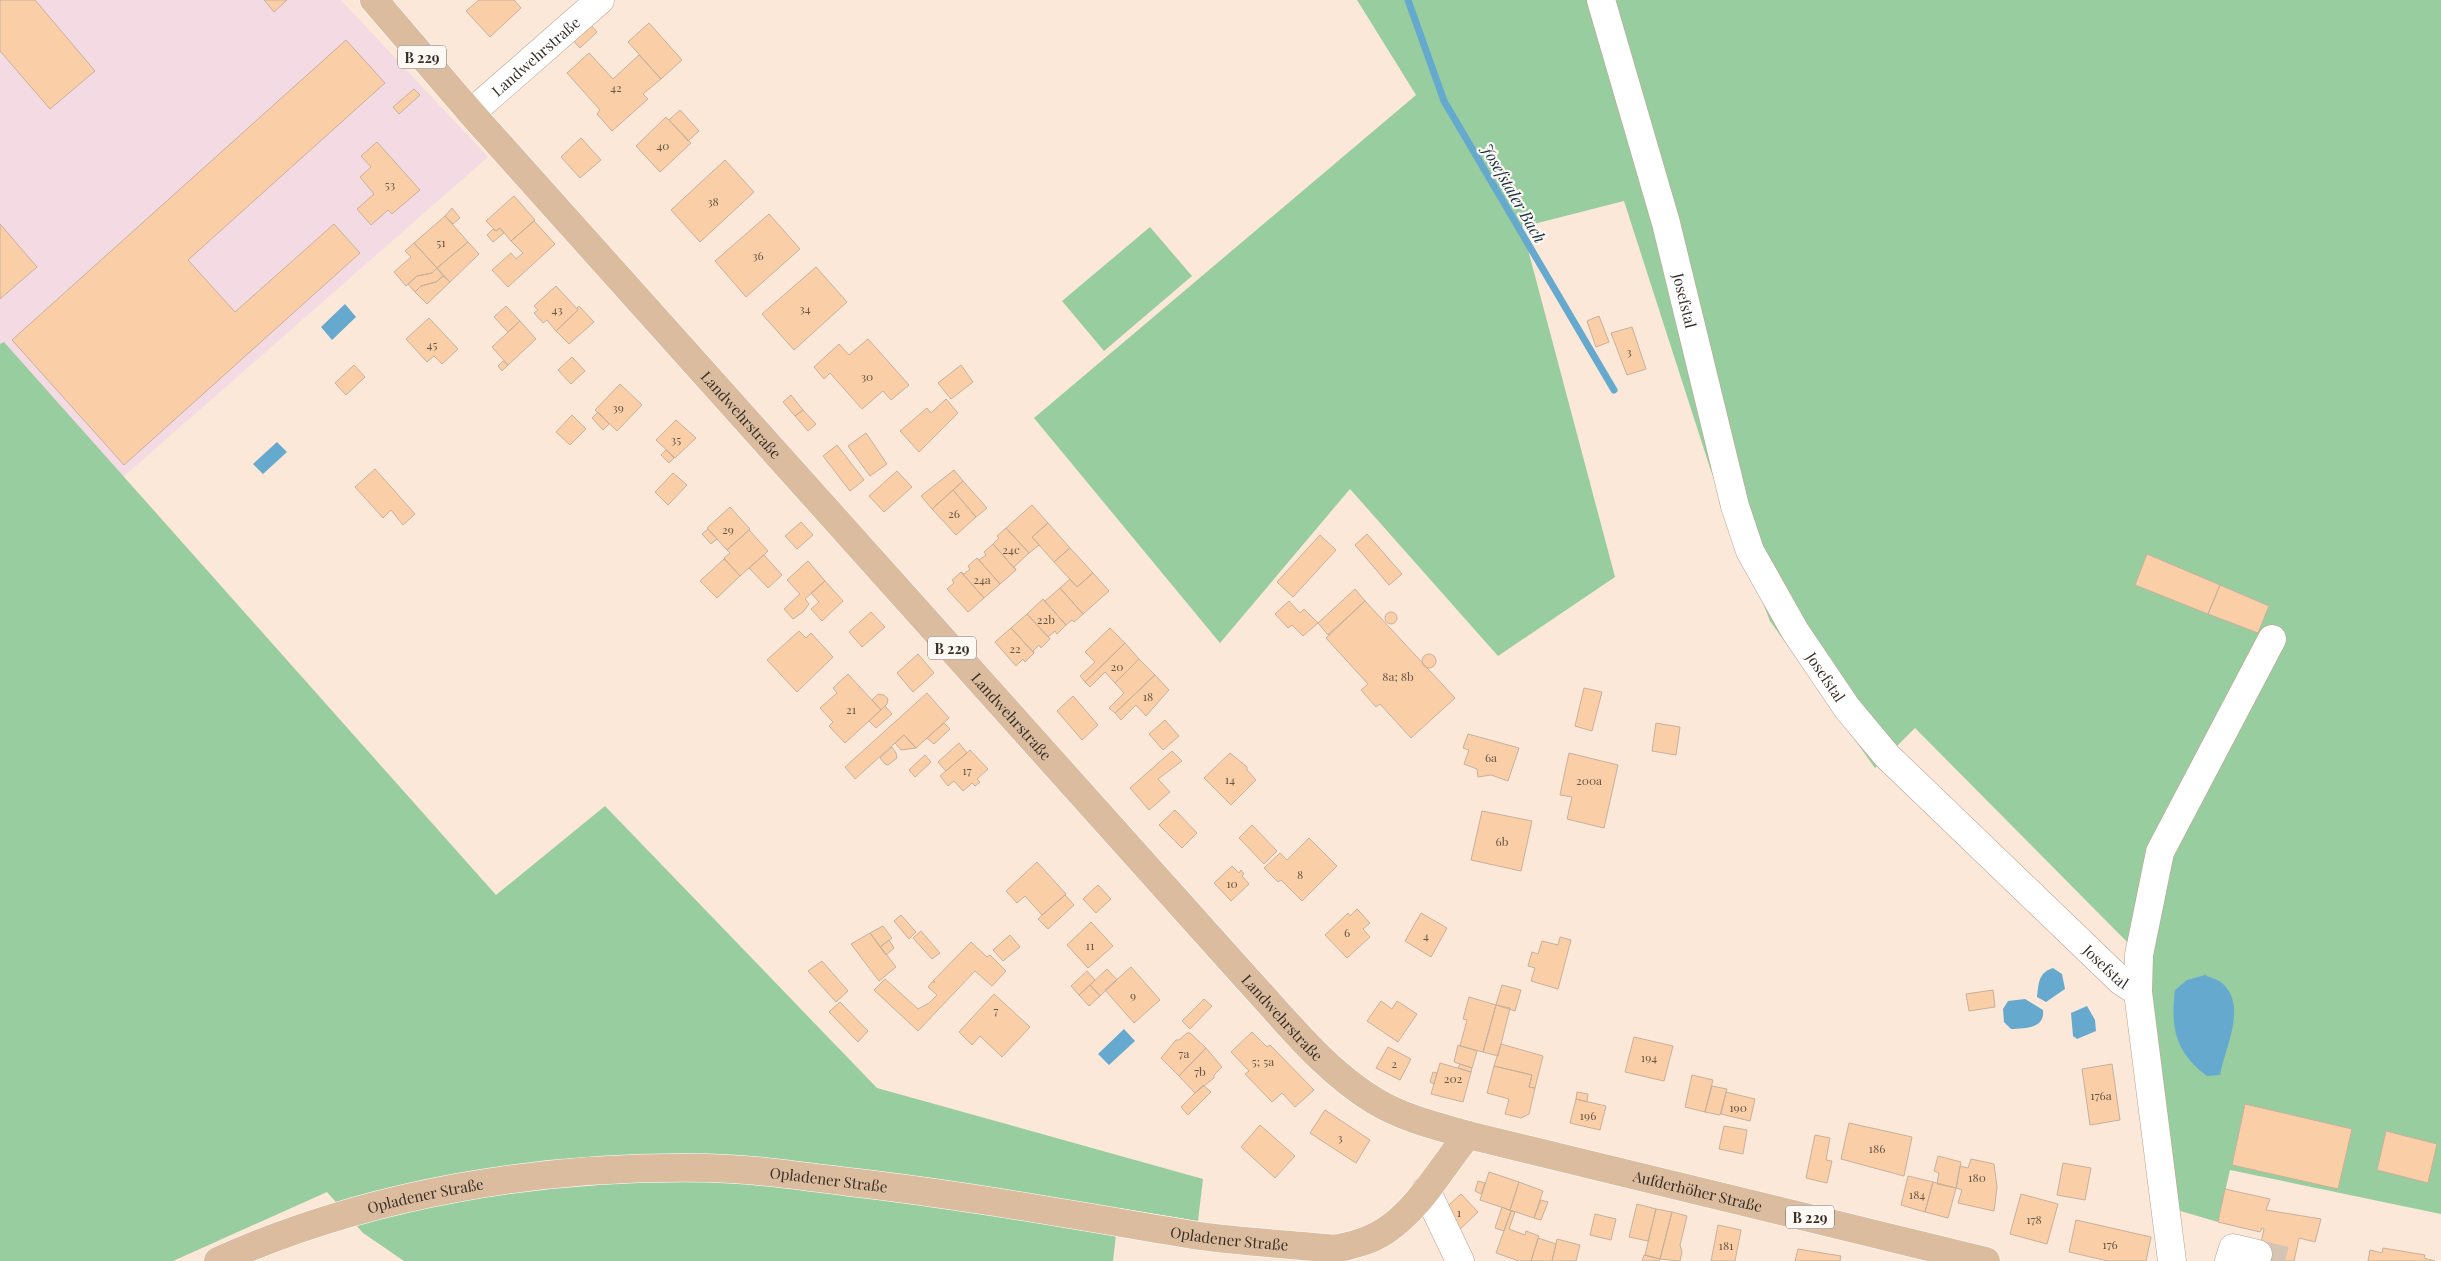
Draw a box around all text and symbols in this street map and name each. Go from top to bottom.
street label: Landwehrstraße [487,12,584,100]
road number: B 229 [398,46,446,68]
house number: 42 [610,79,622,95]
house number: 40 [656,137,670,153]
water label: Josefstaler Bach [1477,140,1551,246]
house number: 53 [385,176,395,192]
house number: 38 [707,193,719,209]
house number: 51 [436,234,446,250]
house number: 36 [752,247,764,263]
street label: Josefstal [1668,270,1701,330]
house number: 34 [799,300,811,316]
house number: 43 [551,301,563,317]
house number: 45 [427,336,437,352]
house number: 3 [1626,343,1632,359]
street label: Landwehrstraße [697,367,786,463]
house number: 30 [861,368,873,384]
house number: 39 [612,399,624,415]
house number: 35 [671,431,681,447]
house number: 26 [948,505,960,521]
house number: 29 [722,521,734,537]
house number: 24c [1002,541,1020,557]
house number: 24a [973,571,991,587]
house number: 22b [1037,611,1055,627]
road number: B 229 [928,636,976,660]
house number: 22 [1009,640,1021,656]
street label: Josefstal [1801,647,1850,706]
house number: 20 [1111,658,1123,674]
street label: Landwehrstraße [967,668,1056,764]
house number: 8a; 8b [1382,668,1414,684]
house number: 18 [1143,688,1153,704]
house number: 21 [846,701,857,717]
house number: 6a [1485,749,1497,765]
house number: 17 [962,762,972,778]
house number: 14 [1225,771,1235,787]
house number: 200a [1576,772,1602,788]
house number: 6b [1496,833,1509,849]
house number: 8 [1297,866,1303,882]
house number: 10 [1226,875,1238,891]
house number: 6 [1344,924,1350,940]
house number: 4 [1423,927,1429,943]
house number: 11 [1086,937,1095,953]
street label: Josefstal [2078,939,2132,993]
street label: Landwehrstraße [1237,970,1327,1065]
house number: 9 [1130,987,1136,1003]
house number: 7 [994,1002,999,1018]
house number: 7a [1179,1045,1189,1061]
house number: 194 [1641,1049,1657,1065]
house number: 5; 5a [1252,1053,1274,1069]
house number: 2 [1391,1055,1397,1071]
house number: 7b [1194,1063,1206,1079]
house number: 202 [1444,1070,1463,1086]
house number: 176a [2090,1087,2112,1103]
house number: 190 [1729,1099,1747,1115]
house number: 196 [1580,1107,1596,1123]
house number: 3 [1337,1129,1343,1145]
house number: 186 [1869,1140,1885,1156]
street label: Opladener Straße [769,1162,889,1197]
street label: Aufderhöher Straße [1630,1165,1765,1216]
house number: 180 [1968,1169,1986,1185]
street label: Opladener Straße [365,1173,485,1218]
house number: 184 [1909,1186,1925,1202]
house number: 1 [1457,1204,1462,1220]
road number: B 229 [1786,1206,1834,1228]
house number: 178 [2026,1211,2042,1227]
street label: Opladener Straße [1169,1221,1289,1255]
house number: 176 [2102,1236,2118,1252]
house number: 181 [1718,1237,1734,1253]

